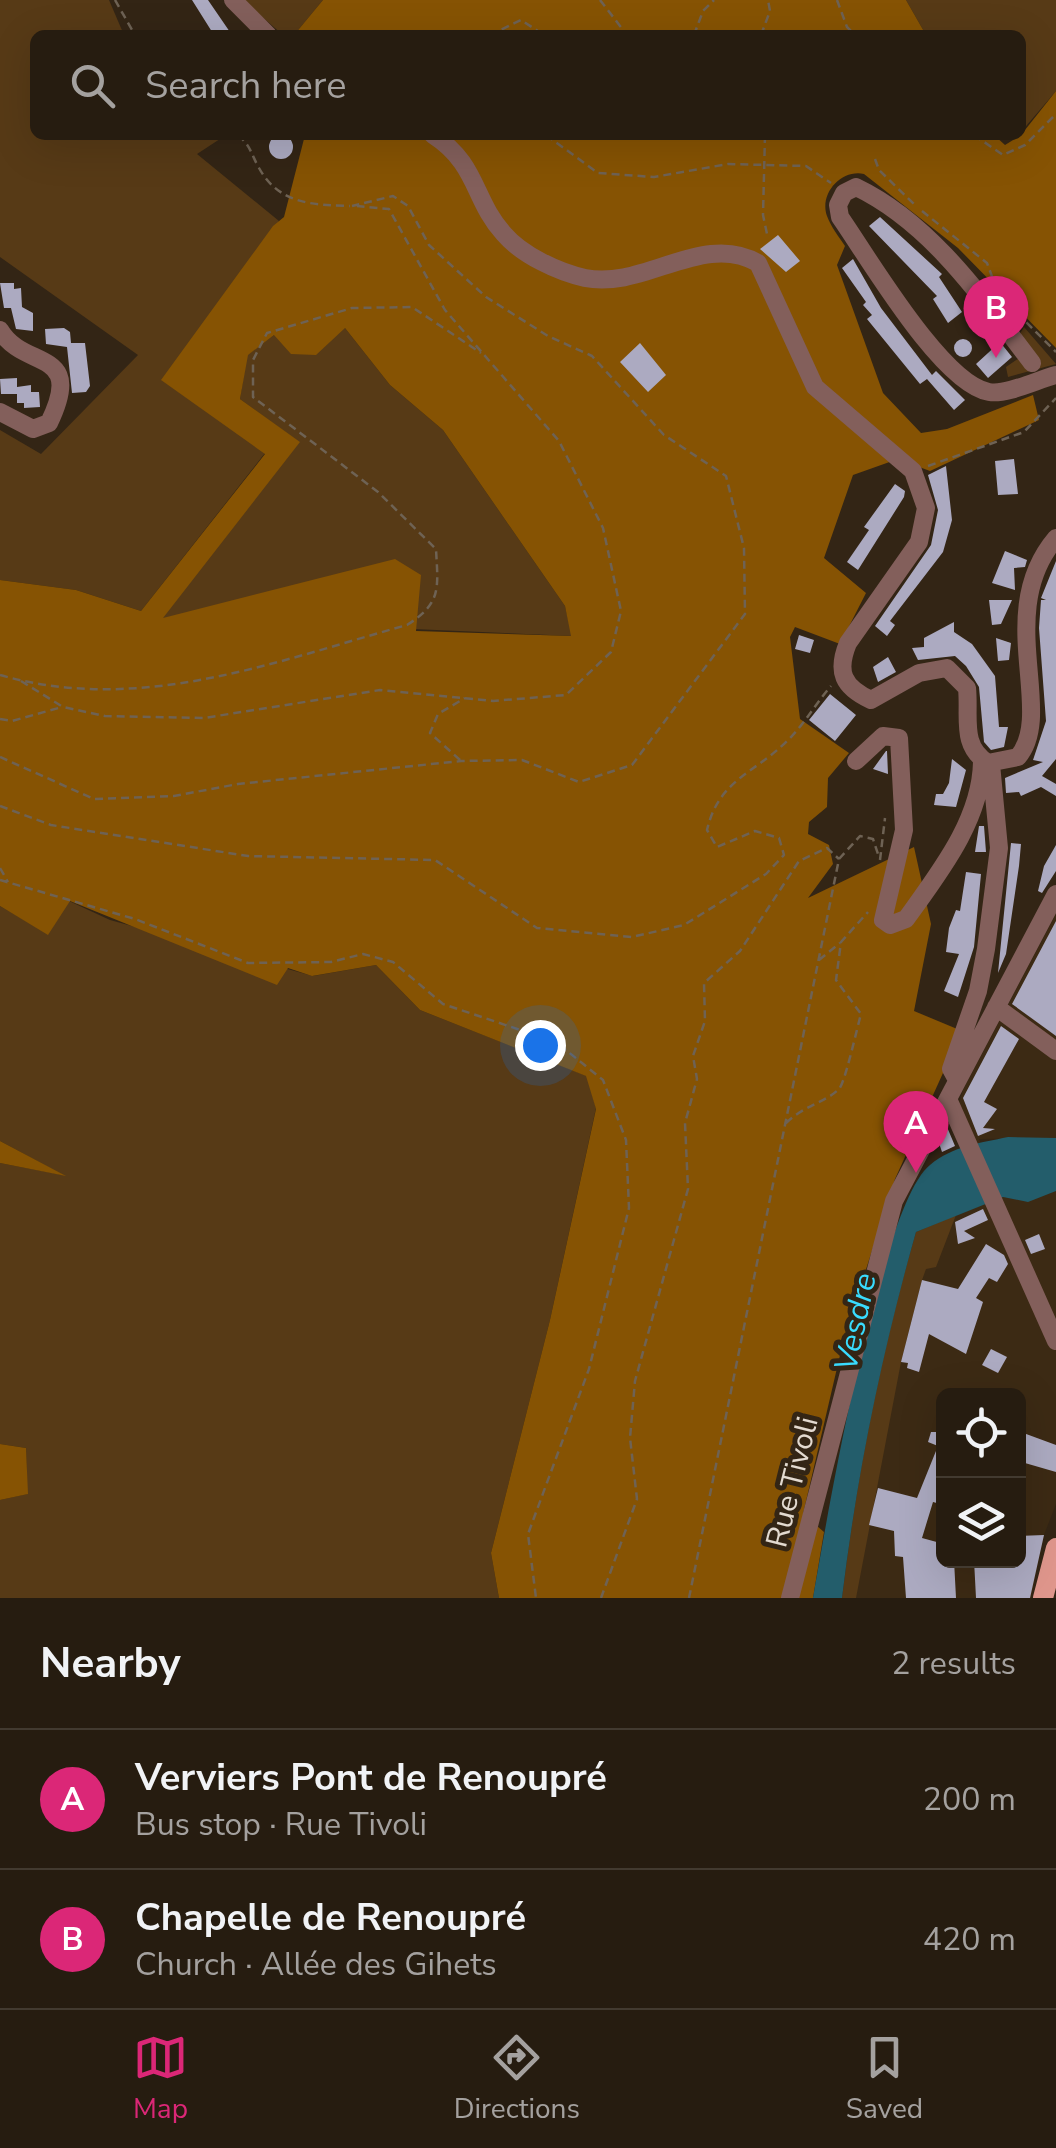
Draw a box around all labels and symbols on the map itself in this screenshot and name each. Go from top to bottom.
pin: B [964,276,1028,358]
your location [515,1020,566,1071]
pin: A [884,1090,948,1173]
water label: Vesdre [824,1269,887,1375]
street label: Rue Tivoli [756,1412,829,1552]

